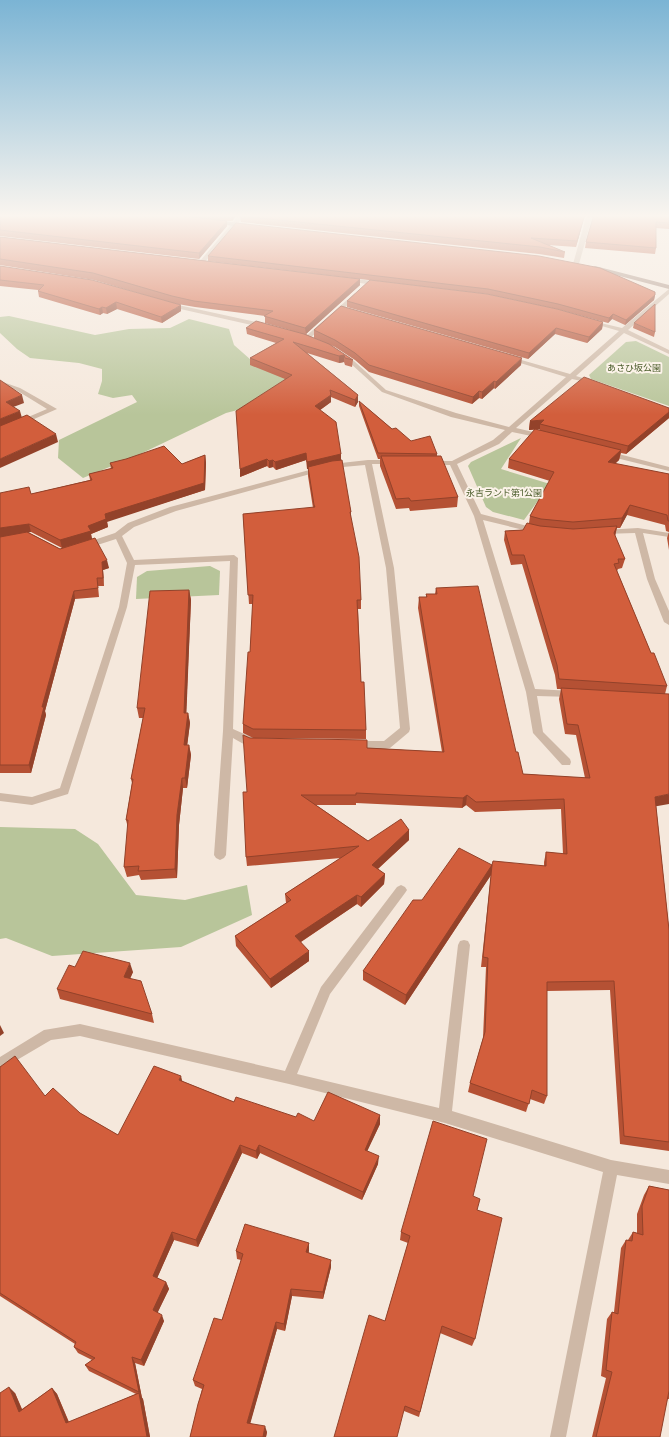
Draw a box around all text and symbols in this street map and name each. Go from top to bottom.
park label: あさひ坂公園 [607,362,661,373]
park label: 永吉ランド第1公園 [466,487,542,498]

